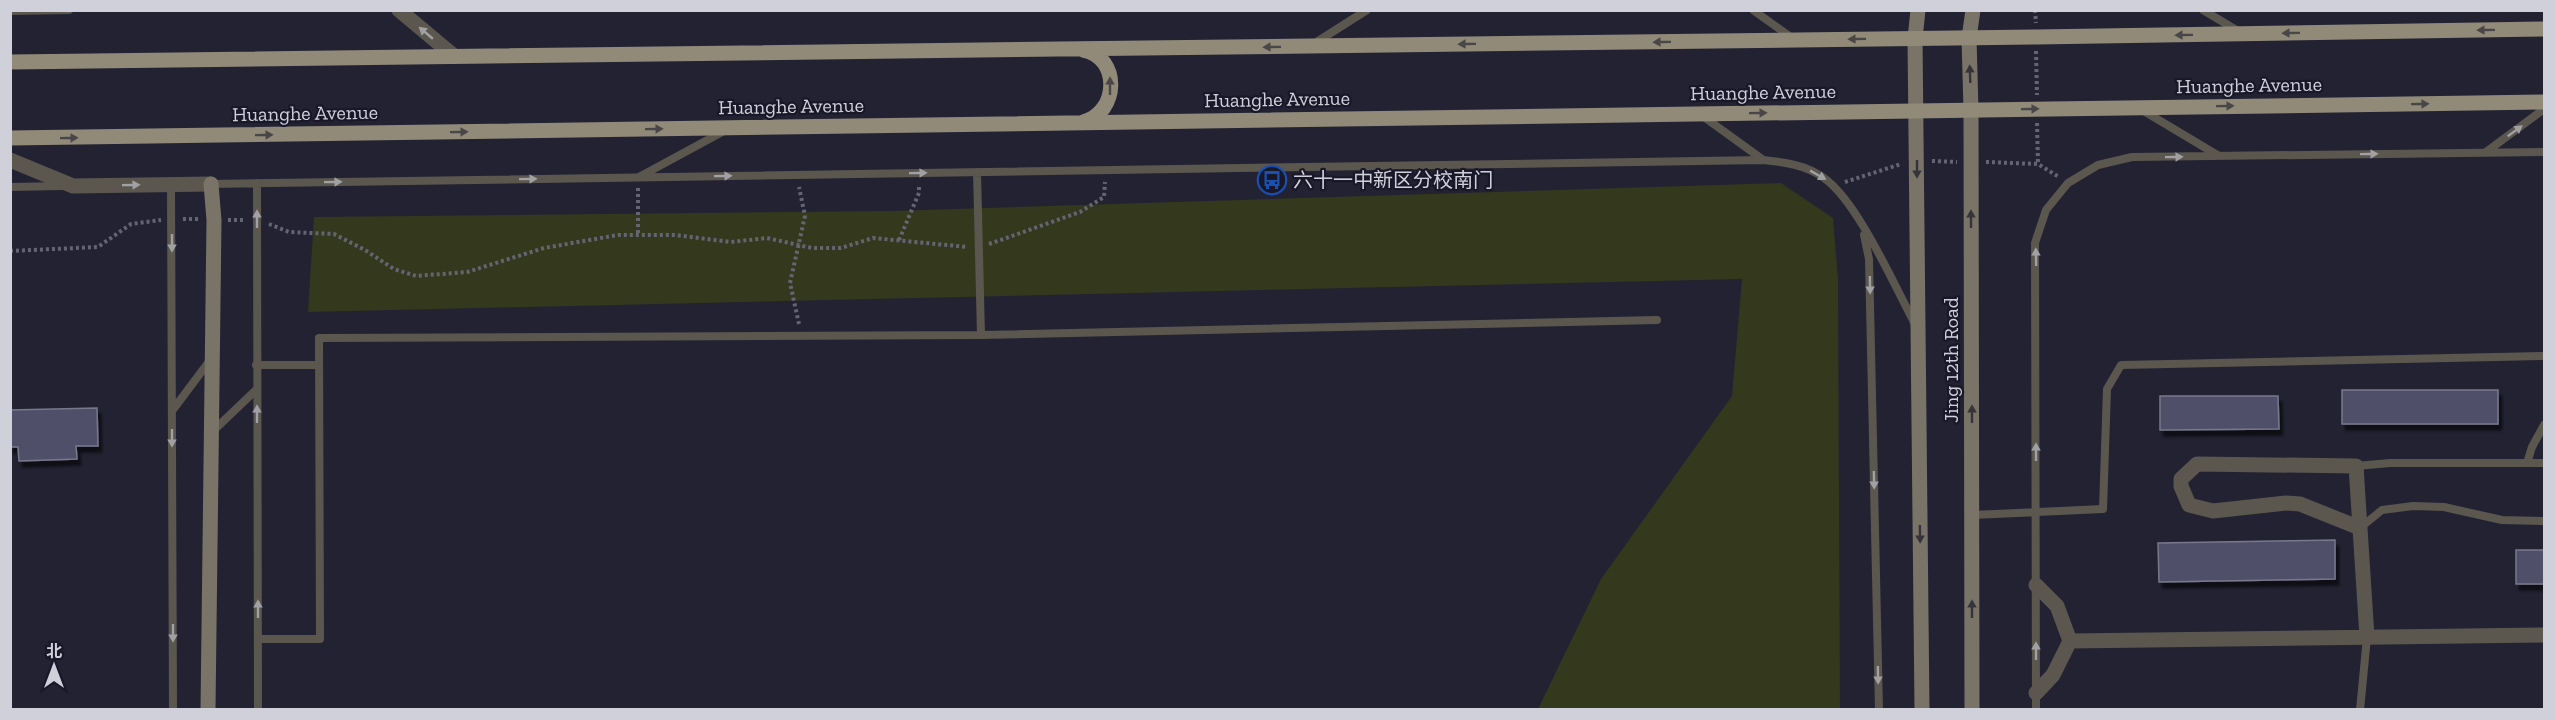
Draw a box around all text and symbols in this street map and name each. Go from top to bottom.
one-way arrow [2477,25,2496,34]
one-way arrow [419,28,434,40]
one-way arrow [2282,28,2301,38]
one-way arrow [2174,30,2193,39]
one-way arrow [1847,34,1866,44]
one-way arrow [1652,37,1671,47]
one-way arrow [1457,39,1476,49]
one-way arrow [1262,42,1281,51]
one-way arrow [1965,65,1975,84]
street label: Huanghe Avenue [2176,72,2322,98]
one-way arrow [1105,76,1115,95]
street label: Huanghe Avenue [1690,79,1836,105]
street label: Huanghe Avenue [1204,86,1350,112]
street label: Huanghe Avenue [718,93,864,119]
one-way arrow [2410,99,2429,109]
street label: Huanghe Avenue [232,100,378,126]
one-way arrow [2215,102,2234,111]
one-way arrow [2020,105,2039,114]
one-way arrow [1749,108,1768,118]
one-way arrow [644,124,663,134]
one-way arrow [2506,125,2522,137]
one-way arrow [449,127,468,137]
one-way arrow [254,130,273,139]
one-way arrow [59,133,78,142]
one-way arrow [2360,149,2379,159]
one-way arrow [2165,152,2184,162]
one-way arrow [1912,160,1922,179]
bus stop icon: 六十一中新区分校南门 [1256,164,1288,196]
one-way arrow [908,168,927,178]
place label: 六十一中新区分校南门 [1293,168,1493,192]
one-way arrow [1810,170,1827,180]
one-way arrow [713,171,732,181]
one-way arrow [518,174,537,184]
one-way arrow [323,177,342,187]
one-way arrow [122,180,141,190]
one-way arrow [252,210,262,229]
one-way arrow [1966,210,1976,229]
one-way arrow [167,233,177,252]
one-way arrow [2031,247,2041,266]
one-way arrow [1865,276,1874,295]
street label: Jing 12th Road [1939,297,1963,423]
one-way arrow [252,405,262,424]
one-way arrow [1967,405,1977,424]
one-way arrow [167,428,177,447]
one-way arrow [2031,442,2041,461]
one-way arrow [1869,471,1879,490]
one-way arrow [1915,525,1925,544]
one-way arrow [253,600,263,619]
one-way arrow [1967,600,1977,619]
one-way arrow [168,623,178,642]
north arrow [24,636,84,696]
text: 北 [46,642,62,661]
one-way arrow [2031,642,2041,661]
one-way arrow [1874,666,1883,685]

